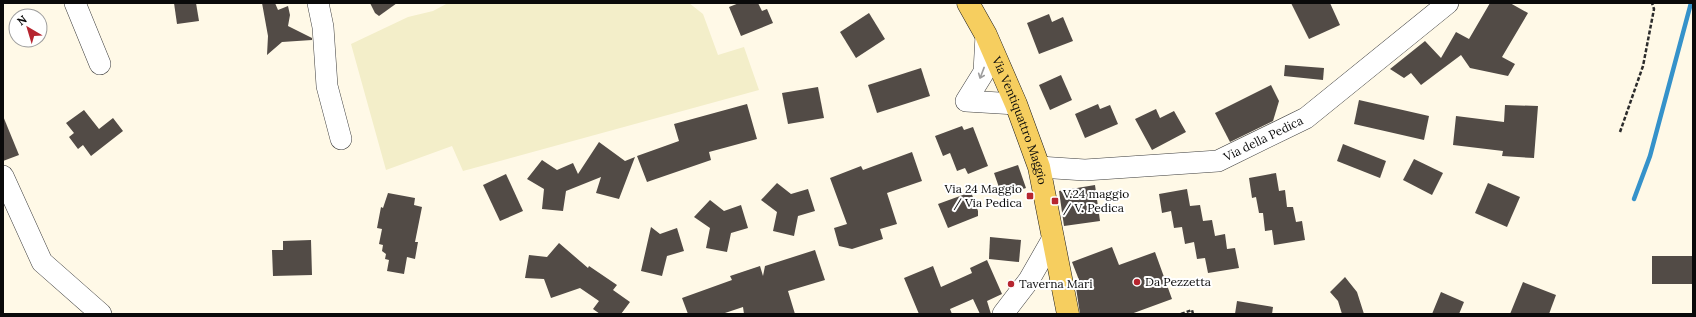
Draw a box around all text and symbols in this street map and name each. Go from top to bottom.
north arrow [8,8,48,48]
text: N [14,12,30,28]
street label: Via Ventiquattro Maggio [989,53,1050,186]
one-way arrow [978,67,985,79]
street label: Via della Pedica [1220,113,1305,165]
place label: Via 24 Maggio / Via Pedica [944,181,1022,211]
place label: V.24 maggio / V. Pedica [1062,186,1129,216]
marker: Via 24 Maggio / Via Pedica [1025,191,1035,201]
marker: V.24 maggio / V. Pedica [1050,196,1060,206]
place label: Da Pezzetta [1145,274,1211,289]
place label: Taverna Mari [1019,276,1093,291]
marker: Da Pezzetta [1132,277,1142,287]
marker: Taverna Mari [1006,279,1016,289]

